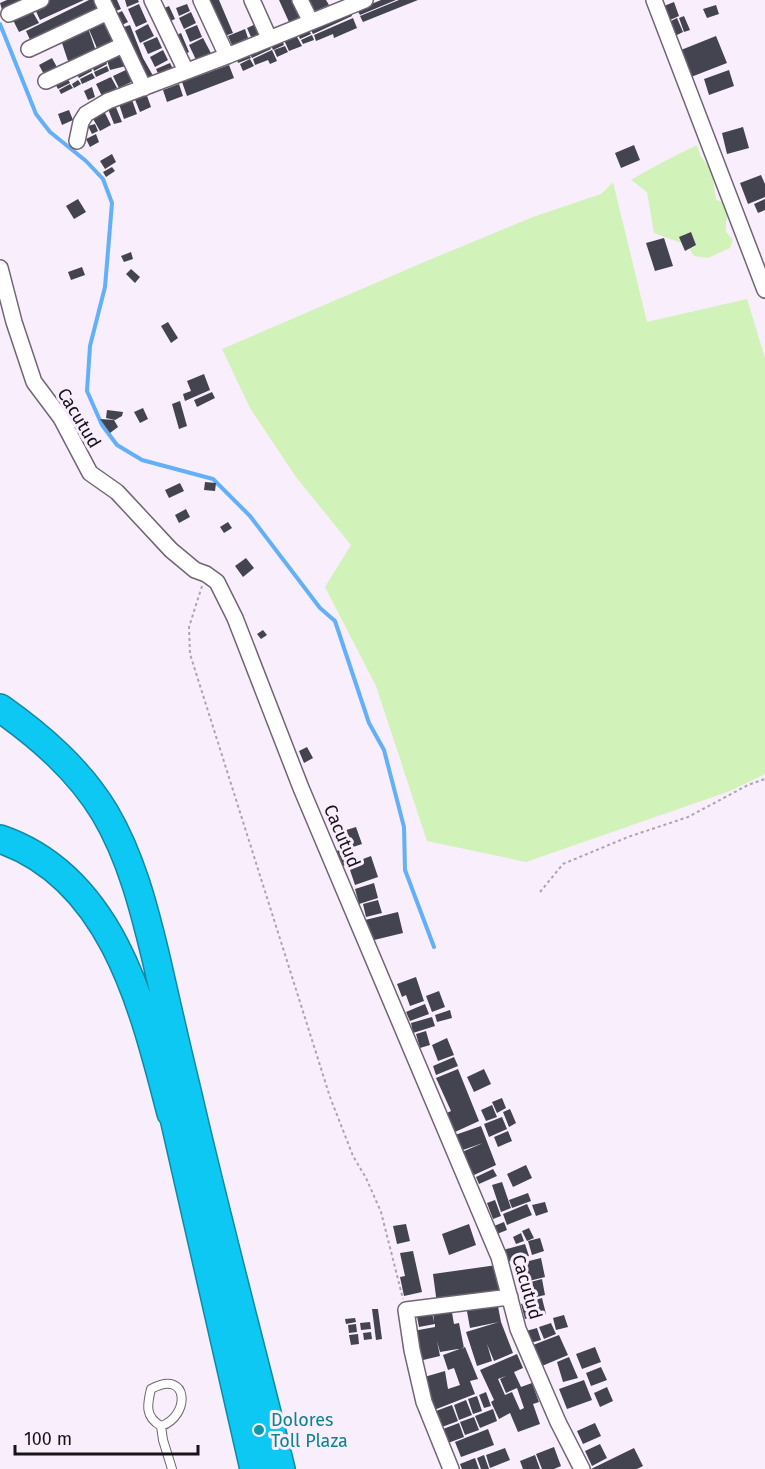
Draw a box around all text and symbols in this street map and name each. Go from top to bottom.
street label: Cacutud [52,384,106,452]
street label: Cacutud [319,801,365,871]
street label: Cacutud [507,1252,547,1322]
place label: Dolores Toll Plaza [271,1409,348,1452]
scale bar [15,1418,198,1456]
marker: Dolores Toll Plaza [252,1423,266,1437]
text: 100 m [24,1428,72,1450]

